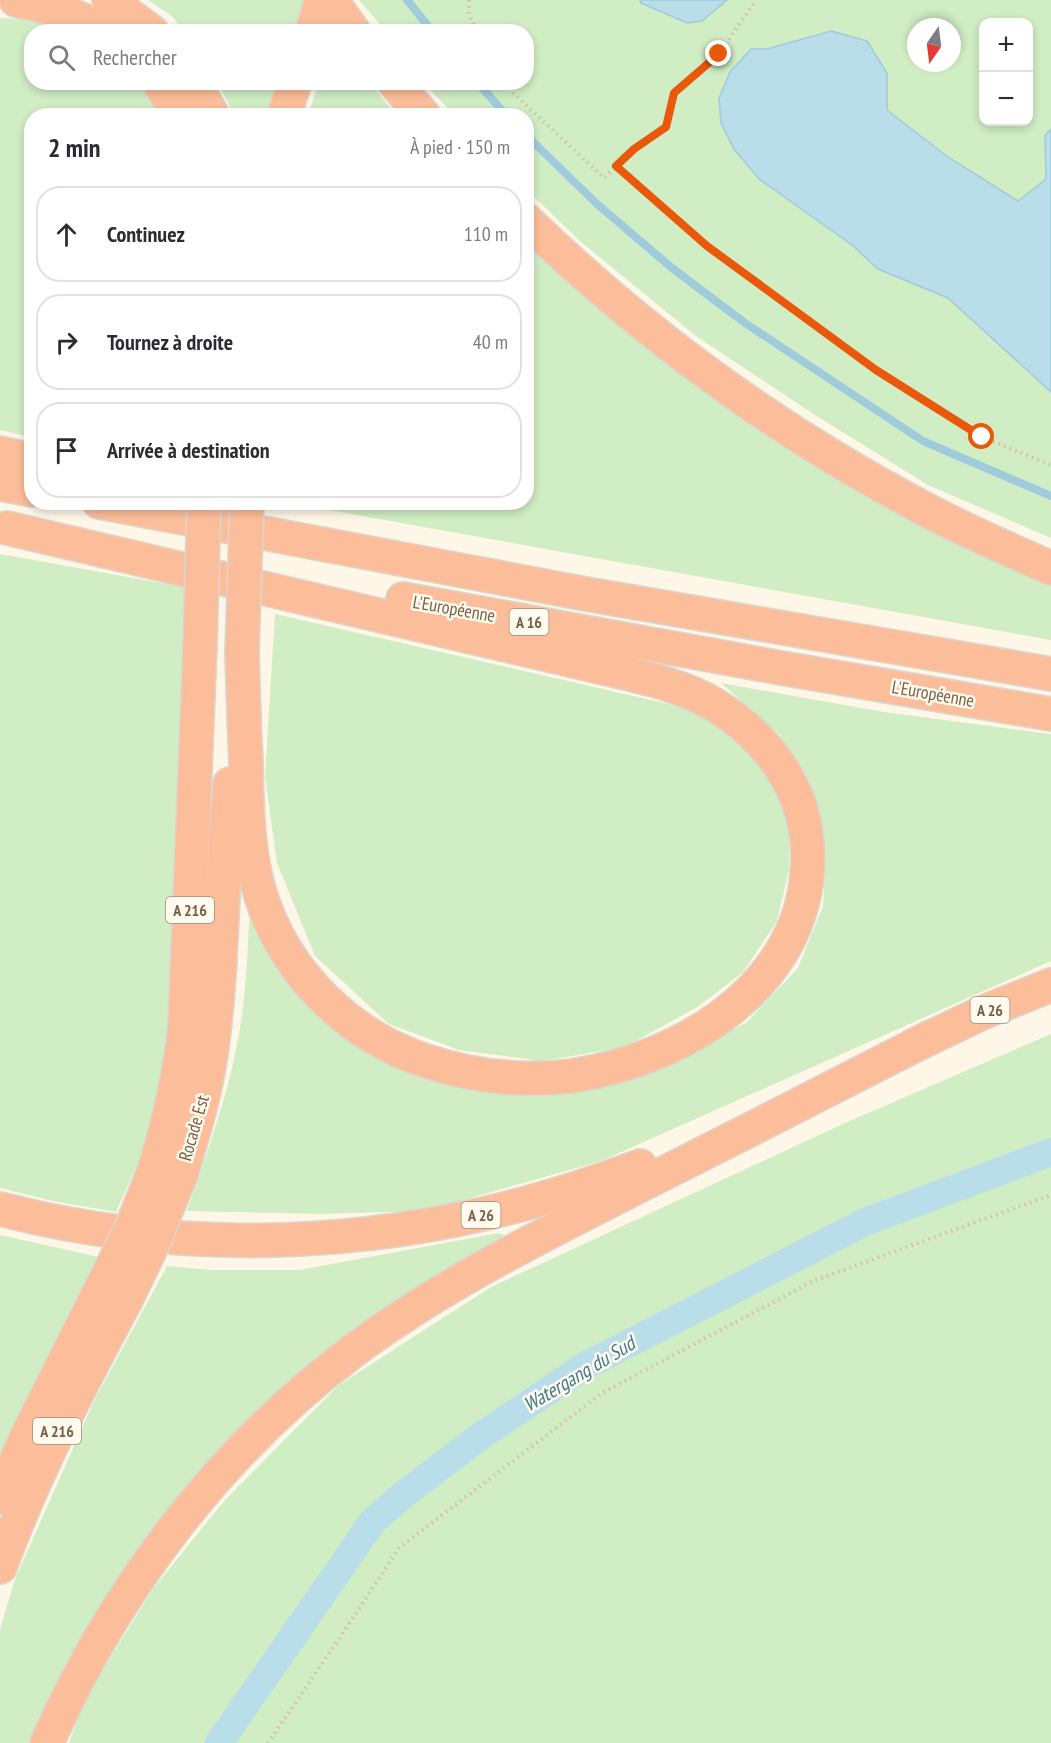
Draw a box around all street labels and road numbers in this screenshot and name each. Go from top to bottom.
street label: L'Européenne [411,590,497,627]
road number: A 16 [510,609,548,635]
street label: L'Européenne [890,675,976,712]
road number: A 216 [166,897,214,923]
road number: A 26 [970,997,1010,1023]
street label: Rocade Est [173,1092,214,1163]
road number: A 26 [462,1202,500,1228]
road number: A 216 [33,1418,81,1444]

